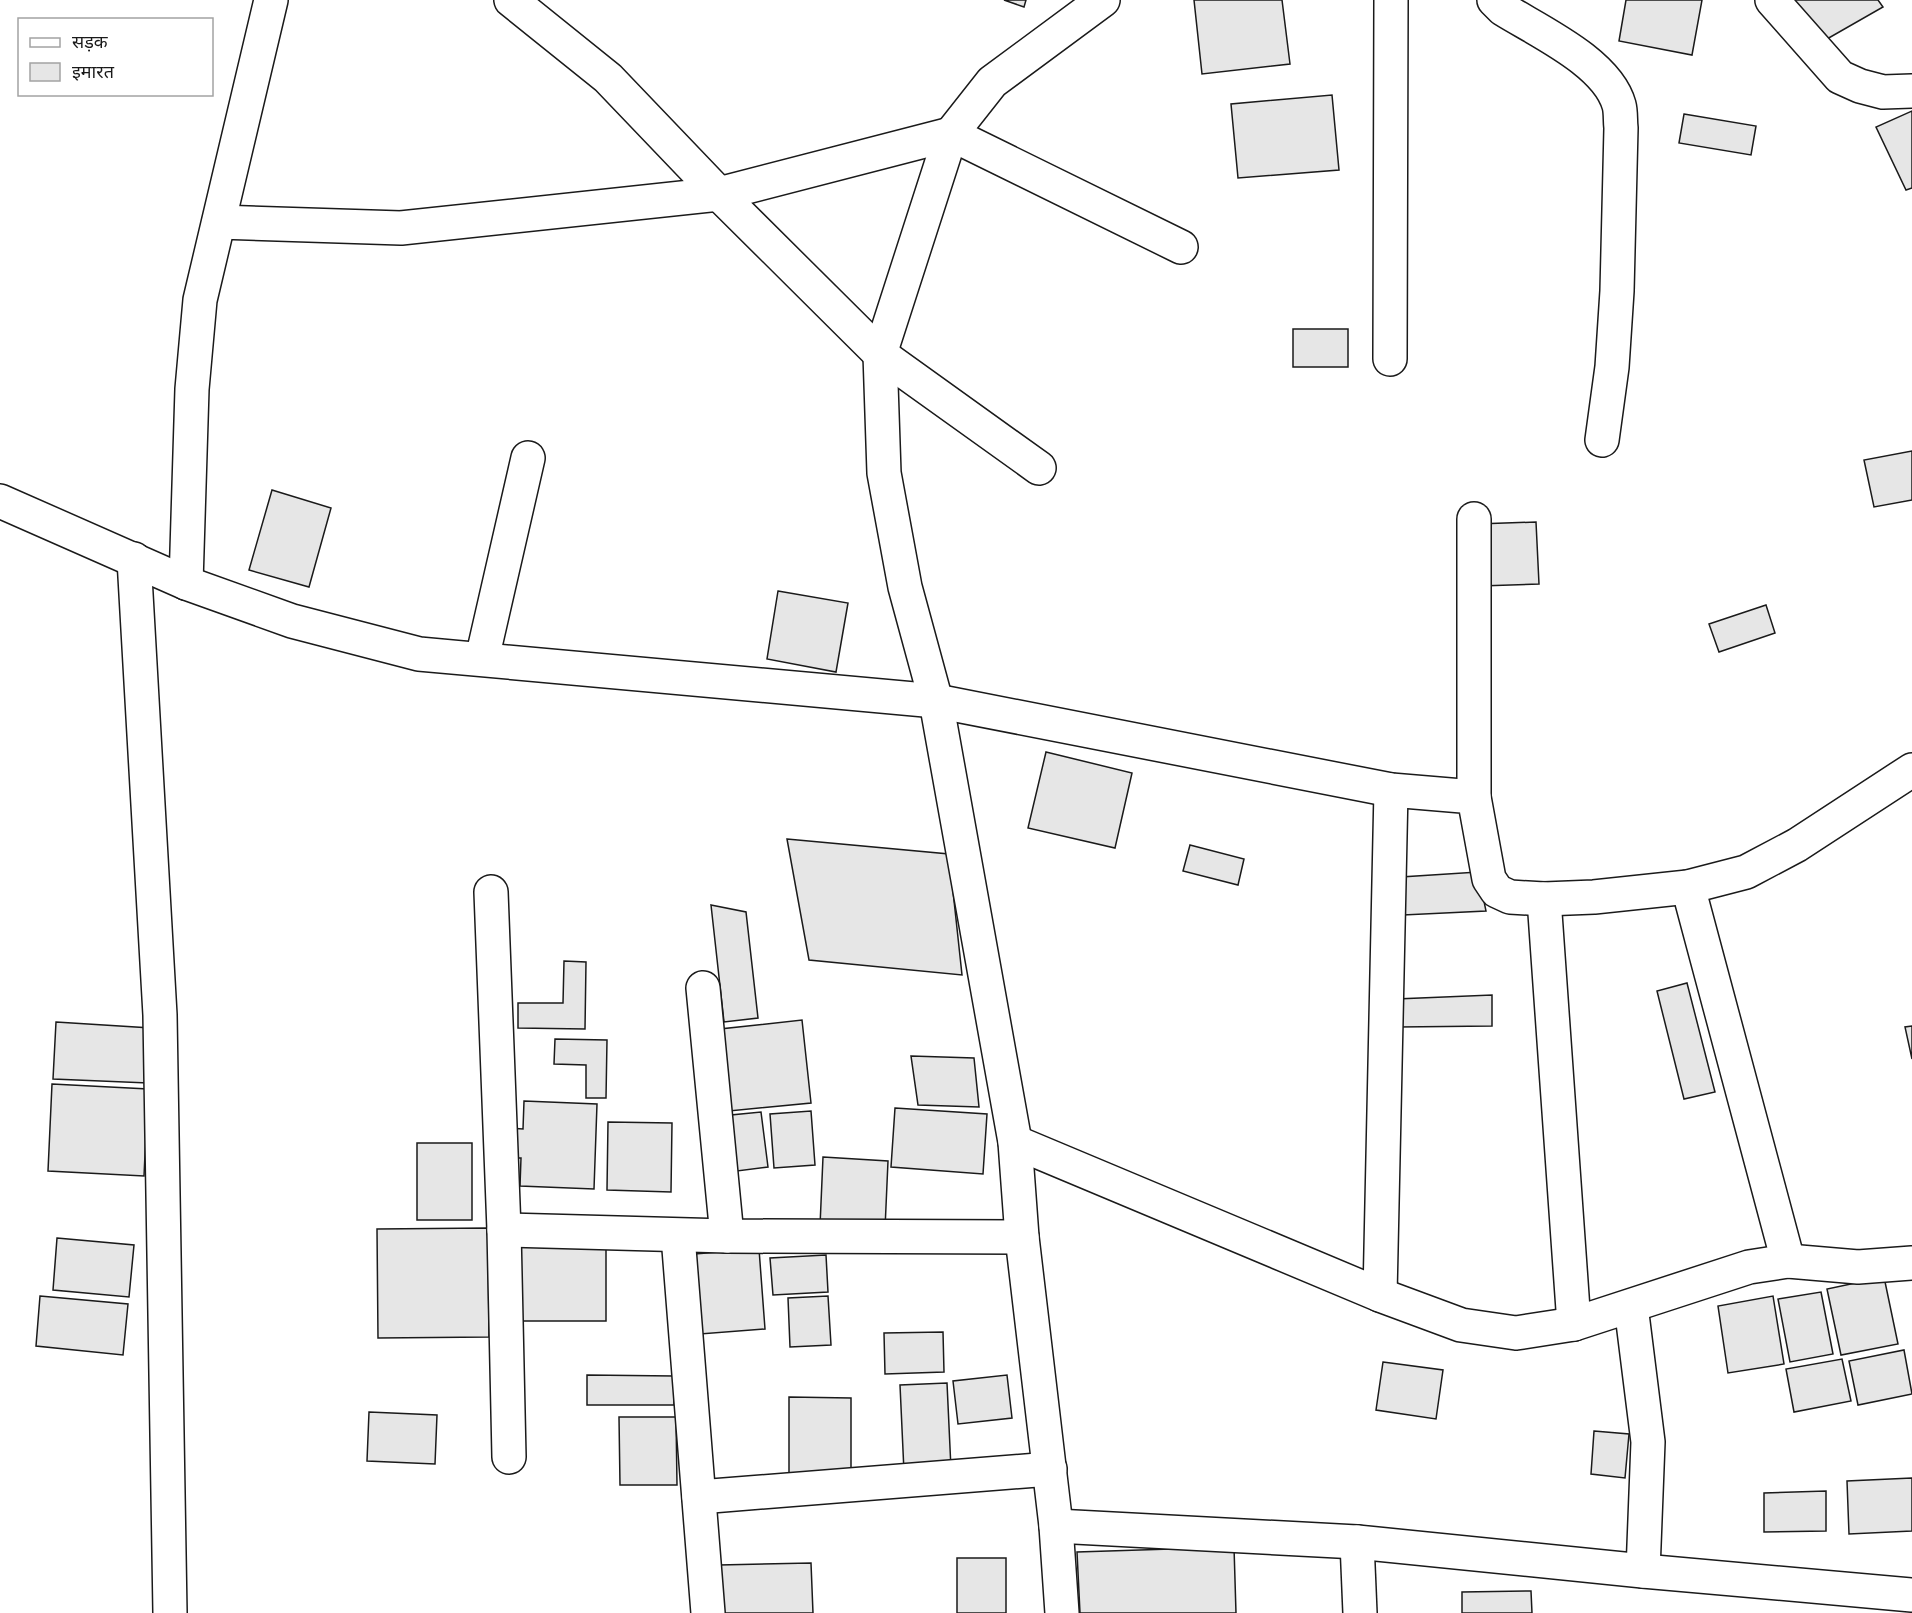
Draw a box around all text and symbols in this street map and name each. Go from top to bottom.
legend [18,18,213,96]
text: सड़क [72,32,109,52]
text: इमारत [72,62,115,82]

